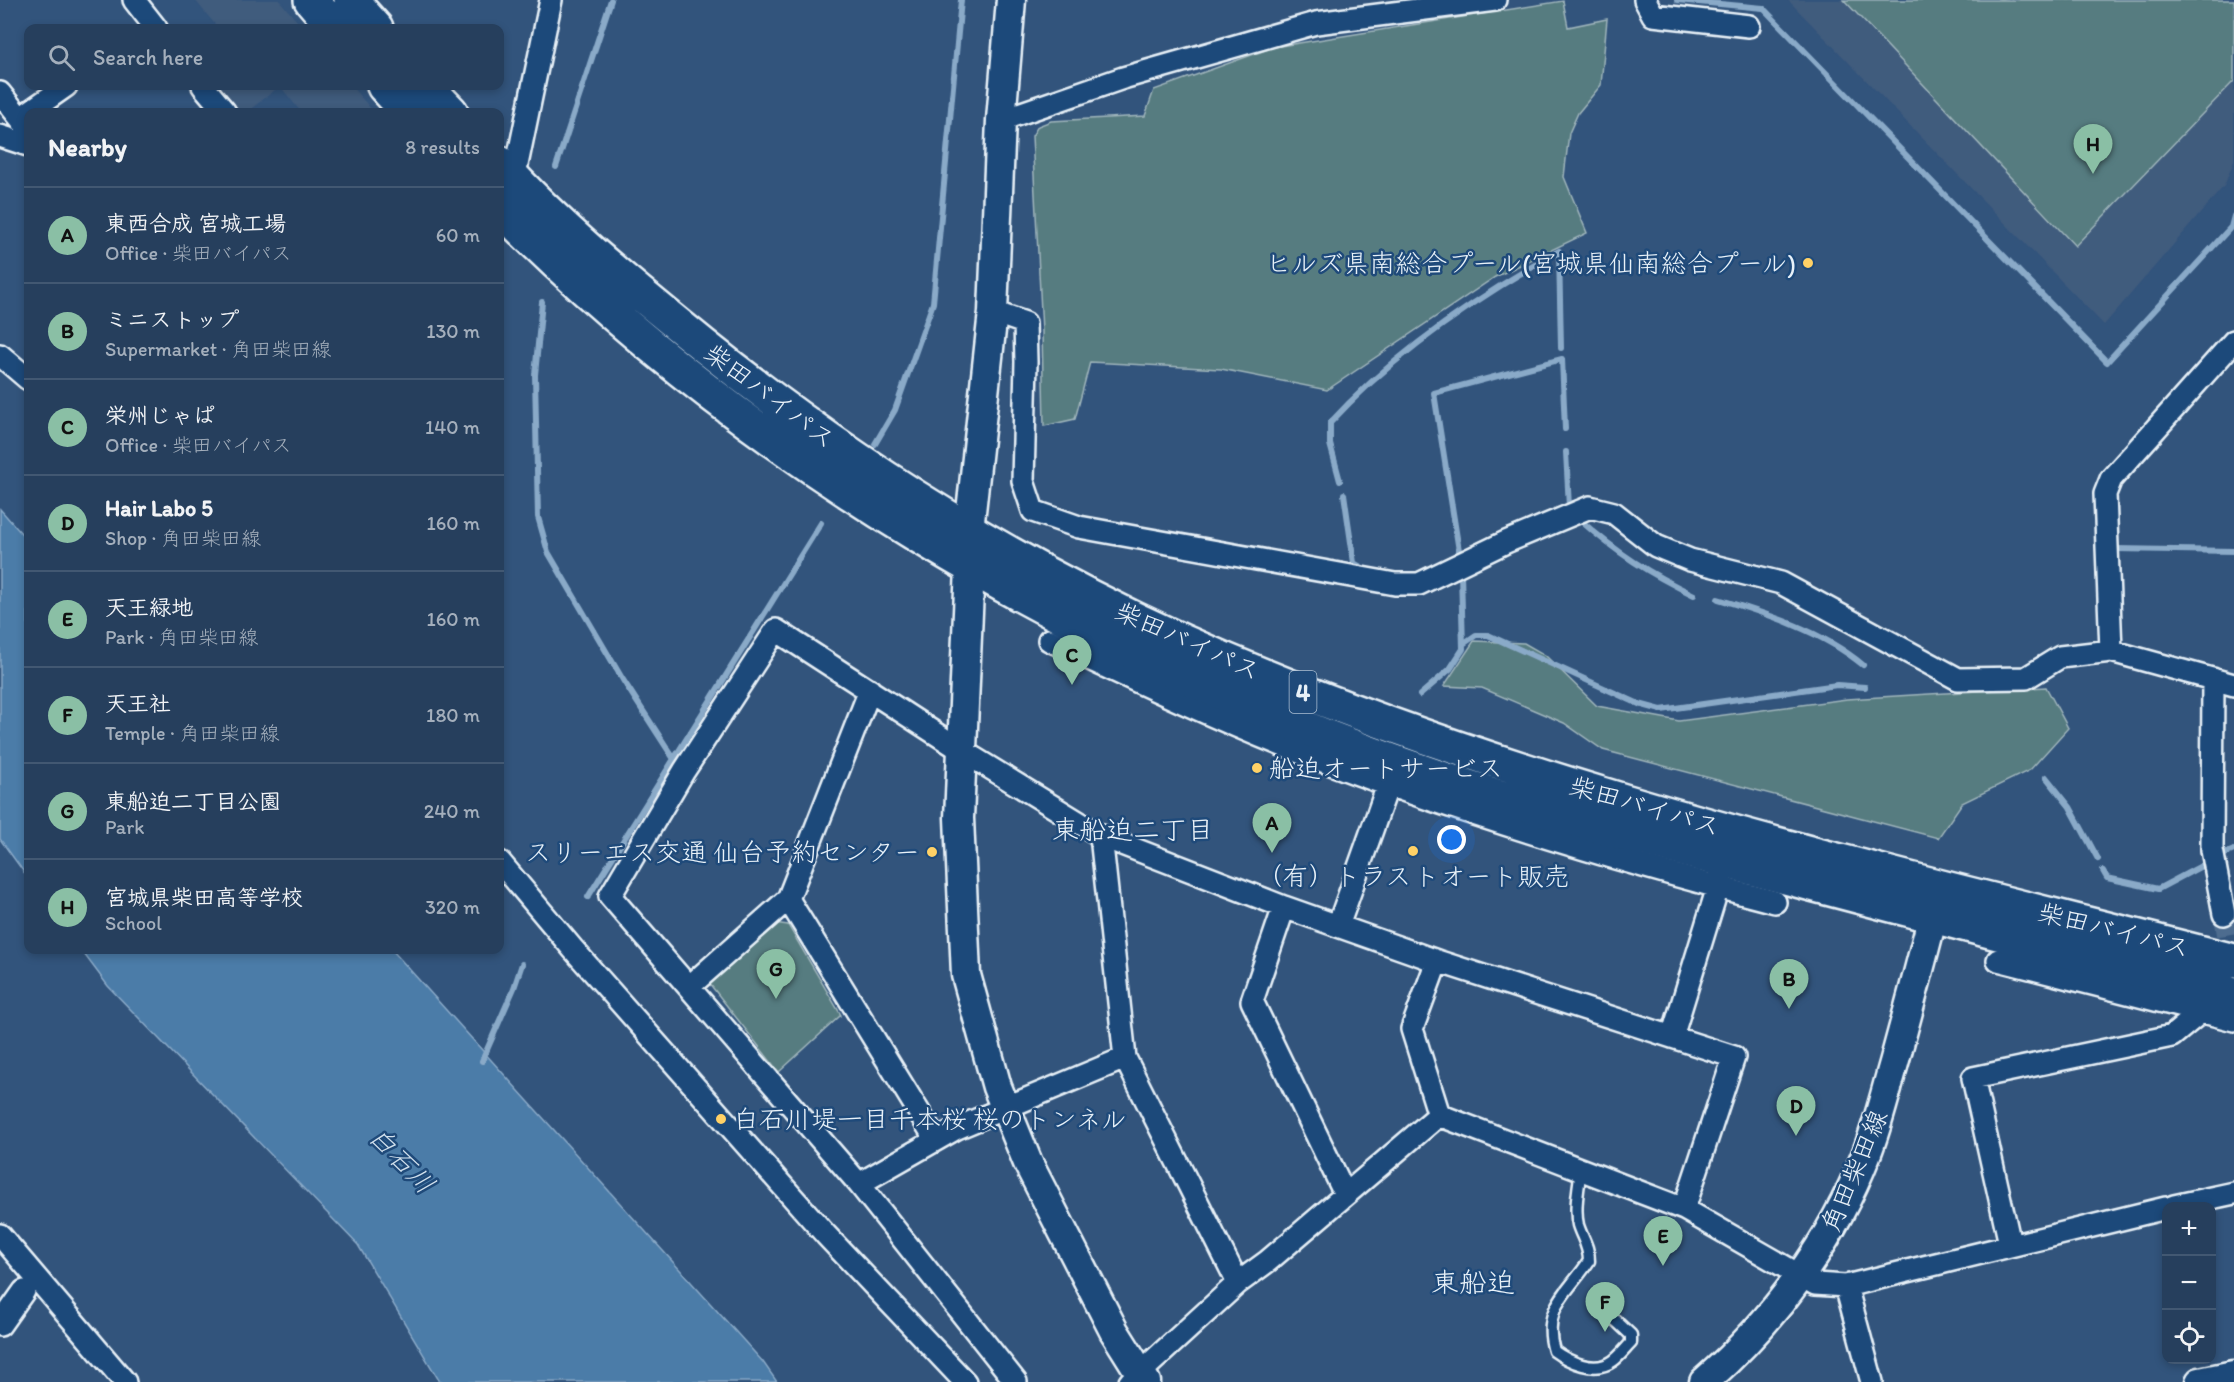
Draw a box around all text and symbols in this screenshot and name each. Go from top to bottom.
search box [24,24,504,90]
icon: search [45,41,78,74]
text: Search here [93,44,203,71]
pin: H [2074,124,2112,174]
text: Nearby [48,131,127,163]
text: 8 results [405,135,480,159]
text: 東西合成 宮城工場 [105,210,286,237]
text: A [61,223,74,247]
text: 60 m [436,223,480,247]
text: Office · 柴田バイパス [105,241,292,265]
place label: ヒルズ県南総合プール(宮城県仙南総合プール) [1266,247,1796,279]
marker: ヒルズ県南総合プール(宮城県仙南総合プール) [1801,256,1815,270]
text: ミニストップ [105,306,239,333]
text: B [61,319,74,343]
text: 130 m [426,319,480,343]
street label: 柴田バイパス [698,336,842,456]
text: Supermarket · 角田柴田線 [105,337,331,361]
text: 栄州じゃぱ [105,402,215,429]
text: C [61,415,74,439]
text: 140 m [425,415,480,439]
text: Office · 柴田バイパス [105,433,292,457]
text: Hair Labo 5 [105,495,213,522]
text: D [61,511,74,535]
text: 160 m [427,511,480,535]
text: Shop · 角田柴田線 [105,526,261,550]
text: 天王緑地 [105,594,193,621]
street label: 柴田バイパス [1110,595,1266,687]
text: E [62,607,73,631]
text: 160 m [427,607,480,631]
text: Park · 角田柴田線 [105,625,258,649]
pin: C [1052,636,1092,685]
road number: 4 [1290,671,1316,713]
text: 天王社 [105,690,171,717]
text: F [62,703,73,727]
text: 180 m [426,703,480,727]
text: Temple · 角田柴田線 [105,721,279,745]
place label: 船迫オートサービス [1269,752,1503,784]
marker: 船迫オートサービス [1250,761,1264,775]
street label: 柴田バイパス [1566,769,1724,843]
text: 東船迫二丁目公園 [105,788,281,815]
text: G [61,799,74,823]
text: 240 m [424,799,480,823]
pin: A [1252,804,1292,853]
district label: 東船迫二丁目 [1052,813,1214,846]
text: Park [105,815,144,839]
your location [1437,825,1466,854]
place label: スリーエス交通 仙台予約センター [525,836,920,868]
marker: （有）トラストオート販売 [1406,844,1420,858]
marker: スリーエス交通 仙台予約センター [925,845,939,859]
place label: （有）トラストオート販売 [1256,860,1570,892]
text: 宮城県柴田高等学校 [105,884,303,911]
text: H [61,895,74,919]
text: 320 m [425,895,480,919]
street label: 柴田バイパス [2035,896,2193,964]
text: School [105,911,162,935]
pin: G [756,950,796,999]
pin: B [1770,960,1808,1009]
pin: D [1776,1086,1816,1136]
place label: 白石川堤一目千本桜 桜のトンネル [733,1103,1127,1135]
street label: 角田柴田線 [1814,1105,1894,1237]
marker: 白石川堤一目千本桜 桜のトンネル [714,1112,728,1126]
water label: 白石川 [362,1119,442,1201]
map controls [2162,1202,2216,1364]
button: + [2162,1202,2216,1256]
pin: E [1644,1216,1682,1266]
button: − [2162,1256,2216,1310]
district label: 東船迫 [1431,1265,1515,1299]
pin: F [1586,1282,1624,1332]
button: locate [2162,1310,2216,1364]

